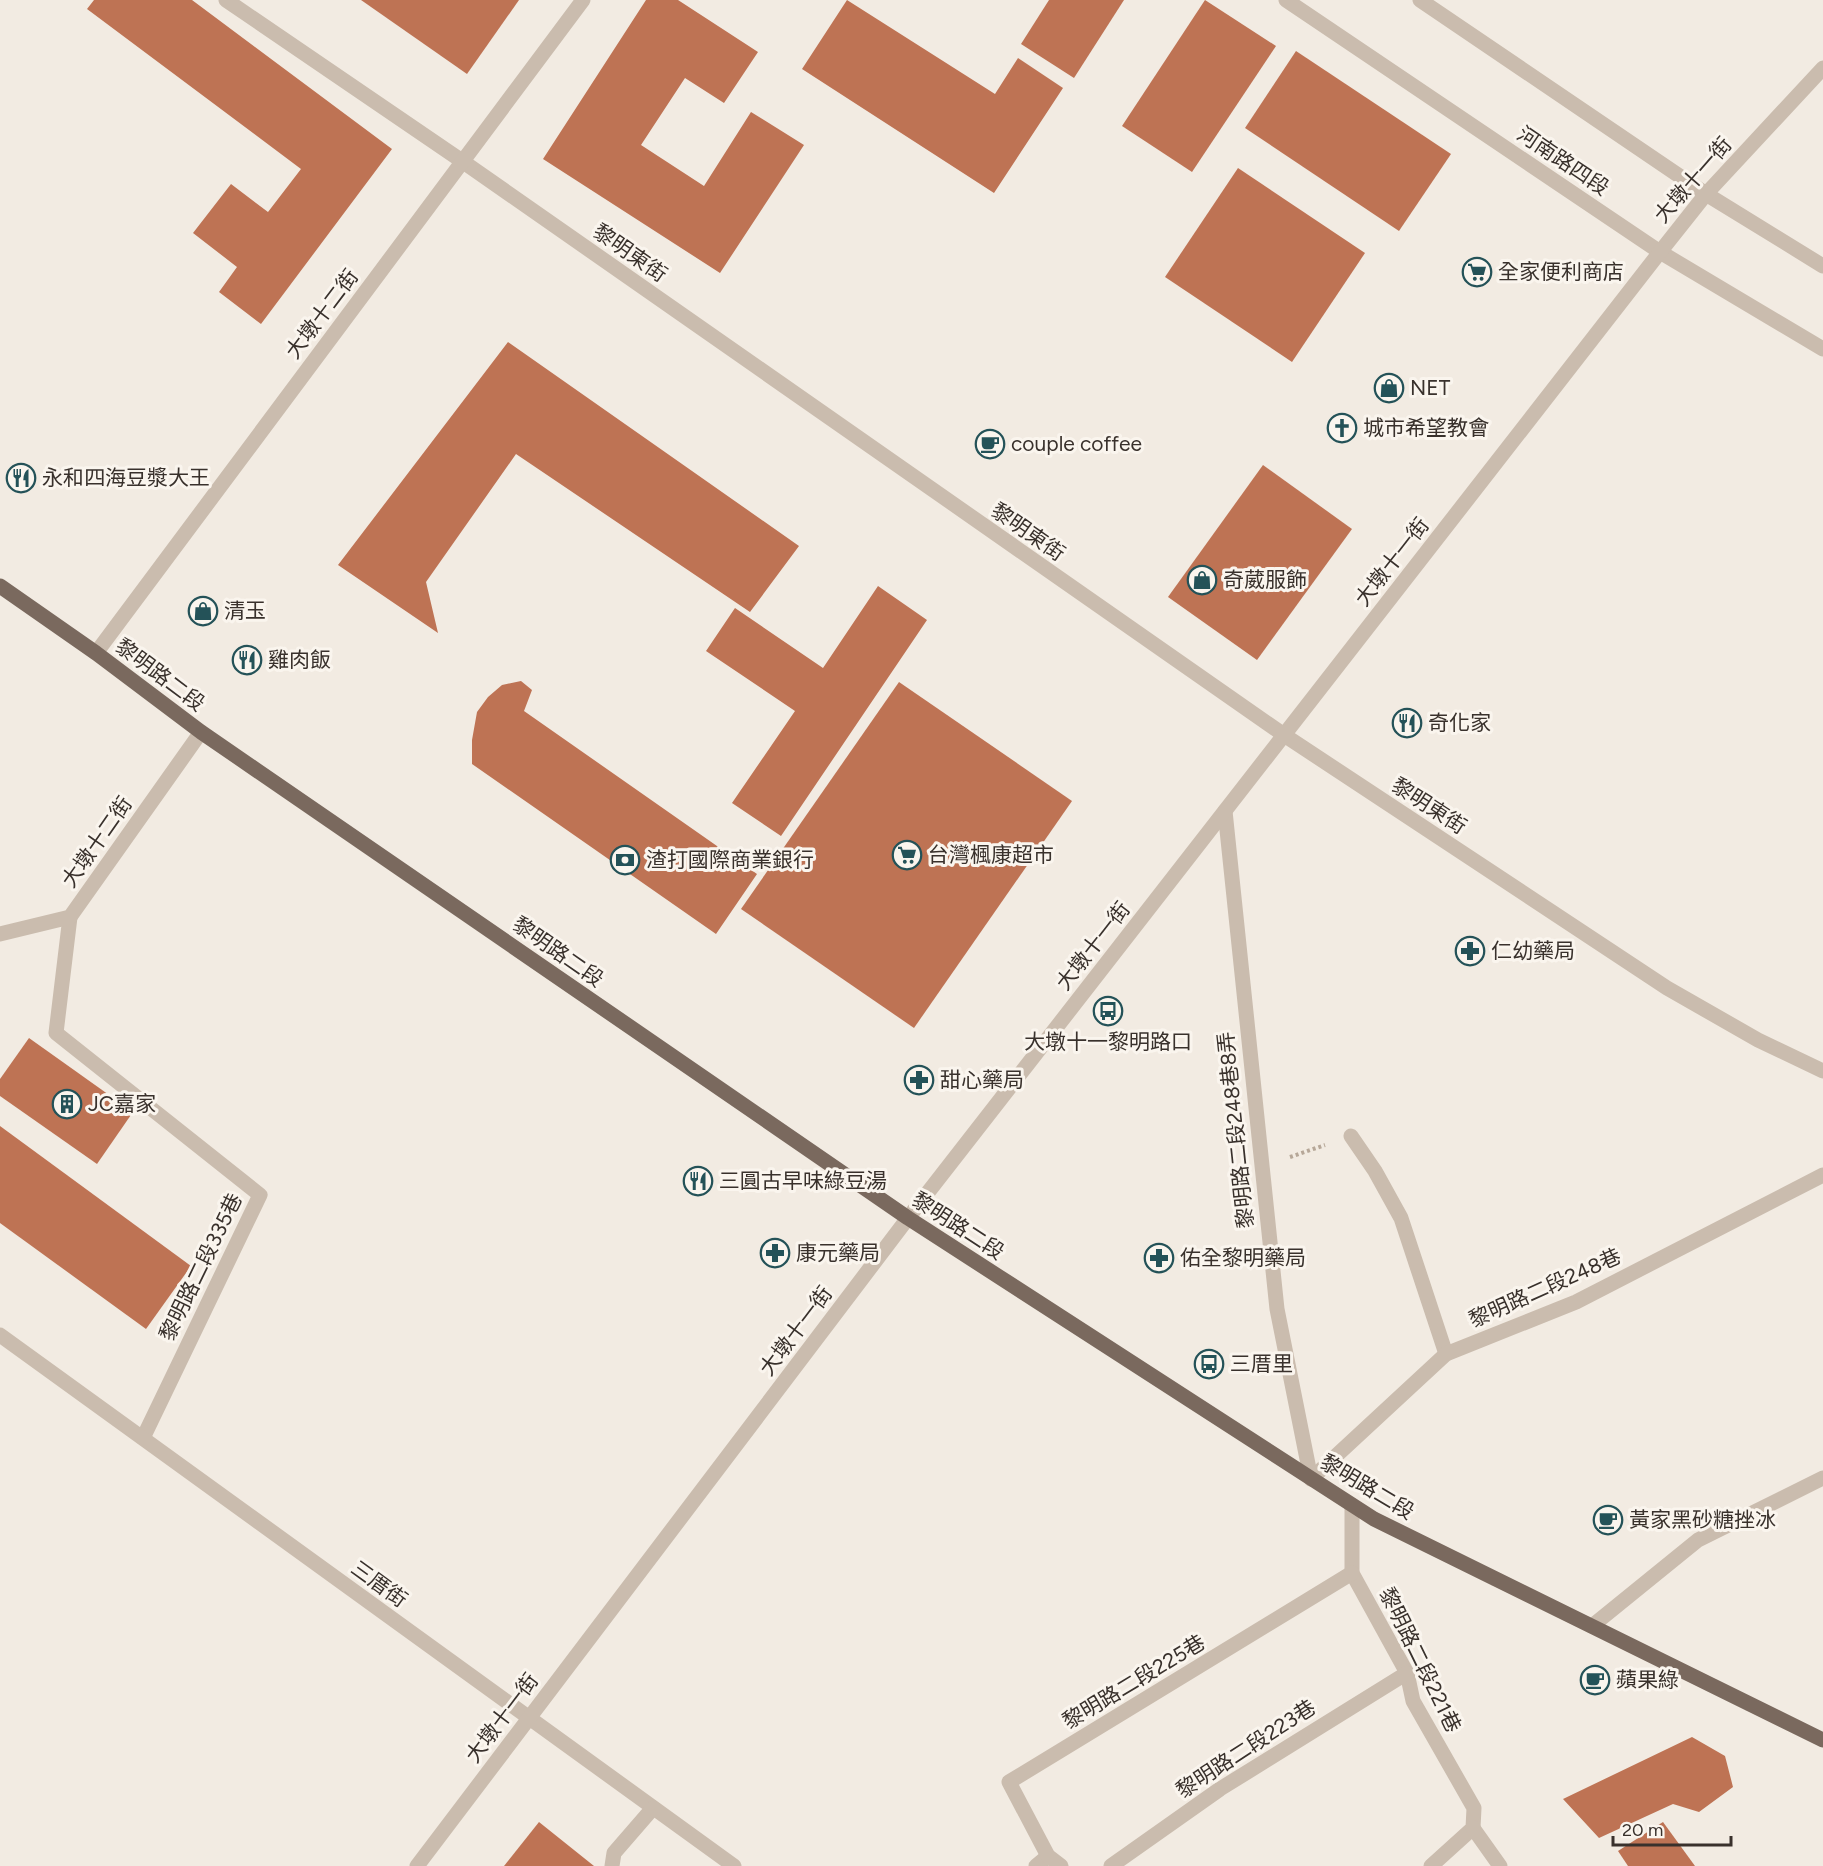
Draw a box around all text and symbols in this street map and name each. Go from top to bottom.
street label: 河南路四段 [1513,121,1614,200]
street label: 大墩十一街 [1649,132,1736,227]
street label: 黎明東街 [589,218,672,287]
supermarket icon: 全家便利商店 [1461,256,1493,288]
place label: 全家便利商店 [1498,259,1624,284]
street label: 大墩十二街 [280,264,363,363]
shop icon: NET [1373,372,1405,404]
place label: NET [1410,375,1451,400]
church icon: 城市希望教會 [1326,412,1358,444]
place label: 城市希望教會 [1363,415,1489,440]
cafe icon: couple coffee [974,428,1006,460]
place label: couple coffee [1011,431,1142,456]
restaurant icon: 永和四海豆漿大王 [5,462,37,494]
place label: 永和四海豆漿大王 [42,465,210,490]
street label: 黎明東街 [987,497,1070,566]
street label: 大墩十一街 [1349,513,1434,611]
shop icon: 奇葳服飾 [1186,564,1218,596]
place label: 奇葳服飾 [1223,567,1307,592]
shop icon: 清玉 [187,595,219,627]
place label: 清玉 [224,598,266,623]
street label: 黎明路二段 [111,633,210,716]
restaurant icon: 雞肉飯 [231,644,263,676]
place label: 雞肉飯 [268,647,331,672]
restaurant icon: 奇化家 [1391,707,1423,739]
place label: 奇化家 [1428,710,1491,735]
street label: 黎明東街 [1387,772,1471,839]
street label: 大墩十二街 [56,792,137,892]
supermarket icon: 台灣楓康超市 [891,839,923,871]
place label: 台灣楓康超市 [928,842,1054,867]
bank icon: 渣打國際商業銀行 [609,844,641,876]
place label: 渣打國際商業銀行 [646,847,814,872]
street label: 大墩十一街 [1050,897,1135,995]
street label: 黎明路二段 [508,911,608,992]
pharmacy icon: 仁幼藥局 [1454,935,1486,967]
place label: 仁幼藥局 [1491,938,1575,963]
bus stop icon: 大墩十一黎明路口 [1092,995,1124,1027]
place label: 大墩十一黎明路口 [1024,1029,1192,1054]
street label: 黎明路二段248巷8弄 [1213,1030,1258,1230]
pharmacy icon: 甜心藥局 [903,1064,935,1096]
place label: 甜心藥局 [940,1067,1024,1092]
building icon: JC嘉家 [51,1088,83,1120]
place label: JC嘉家 [88,1091,156,1116]
restaurant icon: 三圓古早味綠豆湯 [682,1165,714,1197]
place label: 三圓古早味綠豆湯 [719,1168,887,1193]
street label: 黎明路二段 [907,1187,1009,1265]
street label: 黎明路二段335巷 [154,1189,247,1345]
pharmacy icon: 康元藥局 [759,1237,791,1269]
place label: 康元藥局 [796,1240,880,1265]
pharmacy icon: 佑全黎明藥局 [1143,1242,1175,1274]
street label: 黎明路二段248巷 [1465,1243,1625,1332]
place label: 佑全黎明藥局 [1180,1245,1306,1270]
street label: 大墩十一街 [754,1281,837,1380]
bus stop icon: 三厝里 [1193,1348,1225,1380]
place label: 三厝里 [1230,1351,1293,1376]
street label: 黎明路二段 [1316,1449,1419,1524]
cafe icon: 黃家黑砂糖挫冰 [1592,1504,1624,1536]
place label: 黃家黑砂糖挫冰 [1629,1507,1776,1532]
street label: 三厝街 [346,1555,412,1612]
street label: 黎明路二段221巷 [1375,1583,1466,1736]
street label: 黎明路二段225巷 [1058,1629,1209,1734]
cafe icon: 蘋果綠 [1579,1664,1611,1696]
place label: 蘋果綠 [1616,1667,1679,1692]
street label: 大墩十一街 [460,1668,543,1767]
street label: 黎明路二段223巷 [1171,1694,1320,1803]
scale bar [1613,1809,1732,1847]
text: 20 m [1622,1819,1663,1841]

